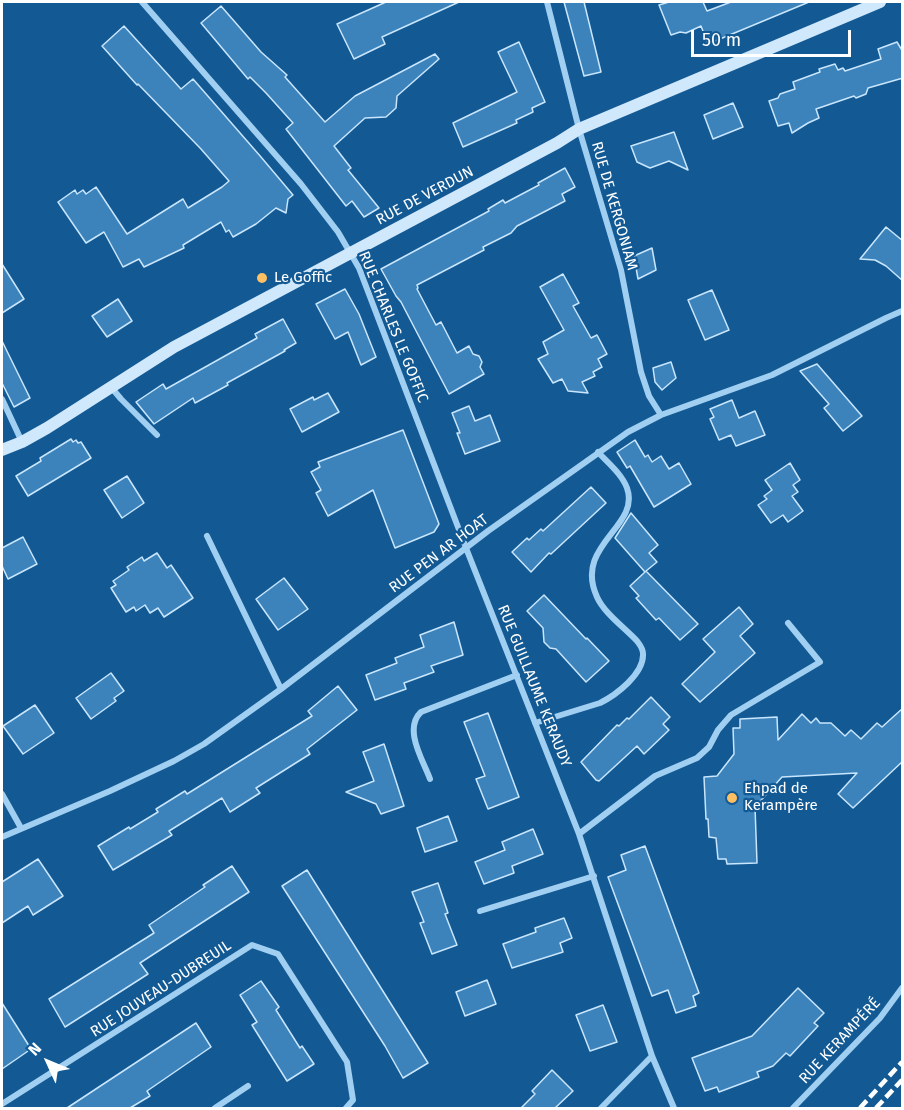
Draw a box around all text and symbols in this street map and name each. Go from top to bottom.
scale bar [694,18,854,56]
text: 50 m [702,29,741,51]
street label: RUE DE KERGONIAM [587,140,641,272]
street label: RUE DE VERDUN [373,163,477,229]
street label: RUE CHARLES LE GOFFIC [354,249,432,405]
place label: Le Goffic [274,269,332,287]
marker: Le Goffic [255,271,269,285]
street label: RUE PEN AR HOAT [386,511,492,597]
street label: RUE GUILLAUME KERAUDY [493,602,575,770]
place label: Ehpad de Kerampère [744,780,818,815]
marker: Ehpad de Kerampère [725,791,739,805]
street label: RUE JOUVEAU-DUBREUIL [87,937,235,1041]
street label: RUE KERAMPÉRÉ [796,994,884,1088]
north arrow [18,1032,78,1092]
text: N [24,1039,45,1060]

